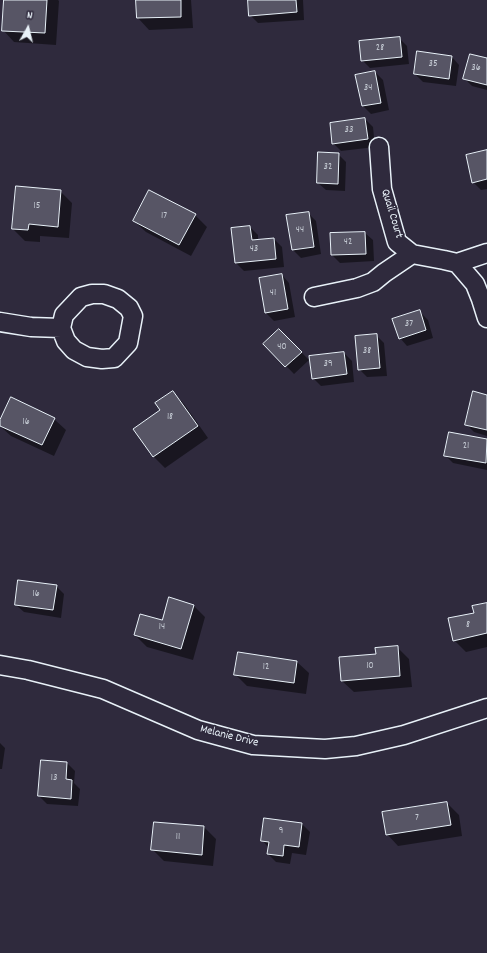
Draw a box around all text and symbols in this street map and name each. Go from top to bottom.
north arrow [8,8,48,48]
text: N [26,8,33,24]
house number: 28 [376,43,384,55]
house number: 35 [428,59,438,71]
house number: 36 [471,63,481,75]
house number: 34 [364,83,372,95]
house number: 33 [345,125,353,137]
house number: 32 [324,162,332,174]
street label: Quail Court [377,188,405,240]
house number: 15 [34,201,40,213]
house number: 17 [161,211,167,223]
house number: 44 [296,225,304,237]
house number: 42 [344,237,352,249]
house number: 43 [250,244,258,256]
house number: 41 [270,288,276,300]
house number: 37 [405,319,413,331]
house number: 40 [277,342,287,354]
house number: 38 [363,346,371,358]
house number: 39 [323,359,333,371]
house number: 18 [167,412,173,424]
house number: 16 [22,417,30,429]
house number: 21 [463,441,469,453]
house number: 16 [32,589,40,601]
house number: 8 [466,620,470,632]
house number: 14 [159,622,165,634]
house number: 10 [366,661,374,673]
house number: 12 [263,662,269,674]
street label: Melanie Drive [198,723,260,751]
house number: 13 [51,773,57,785]
house number: 7 [415,813,419,825]
house number: 9 [279,826,283,838]
house number: 11 [176,832,180,844]

